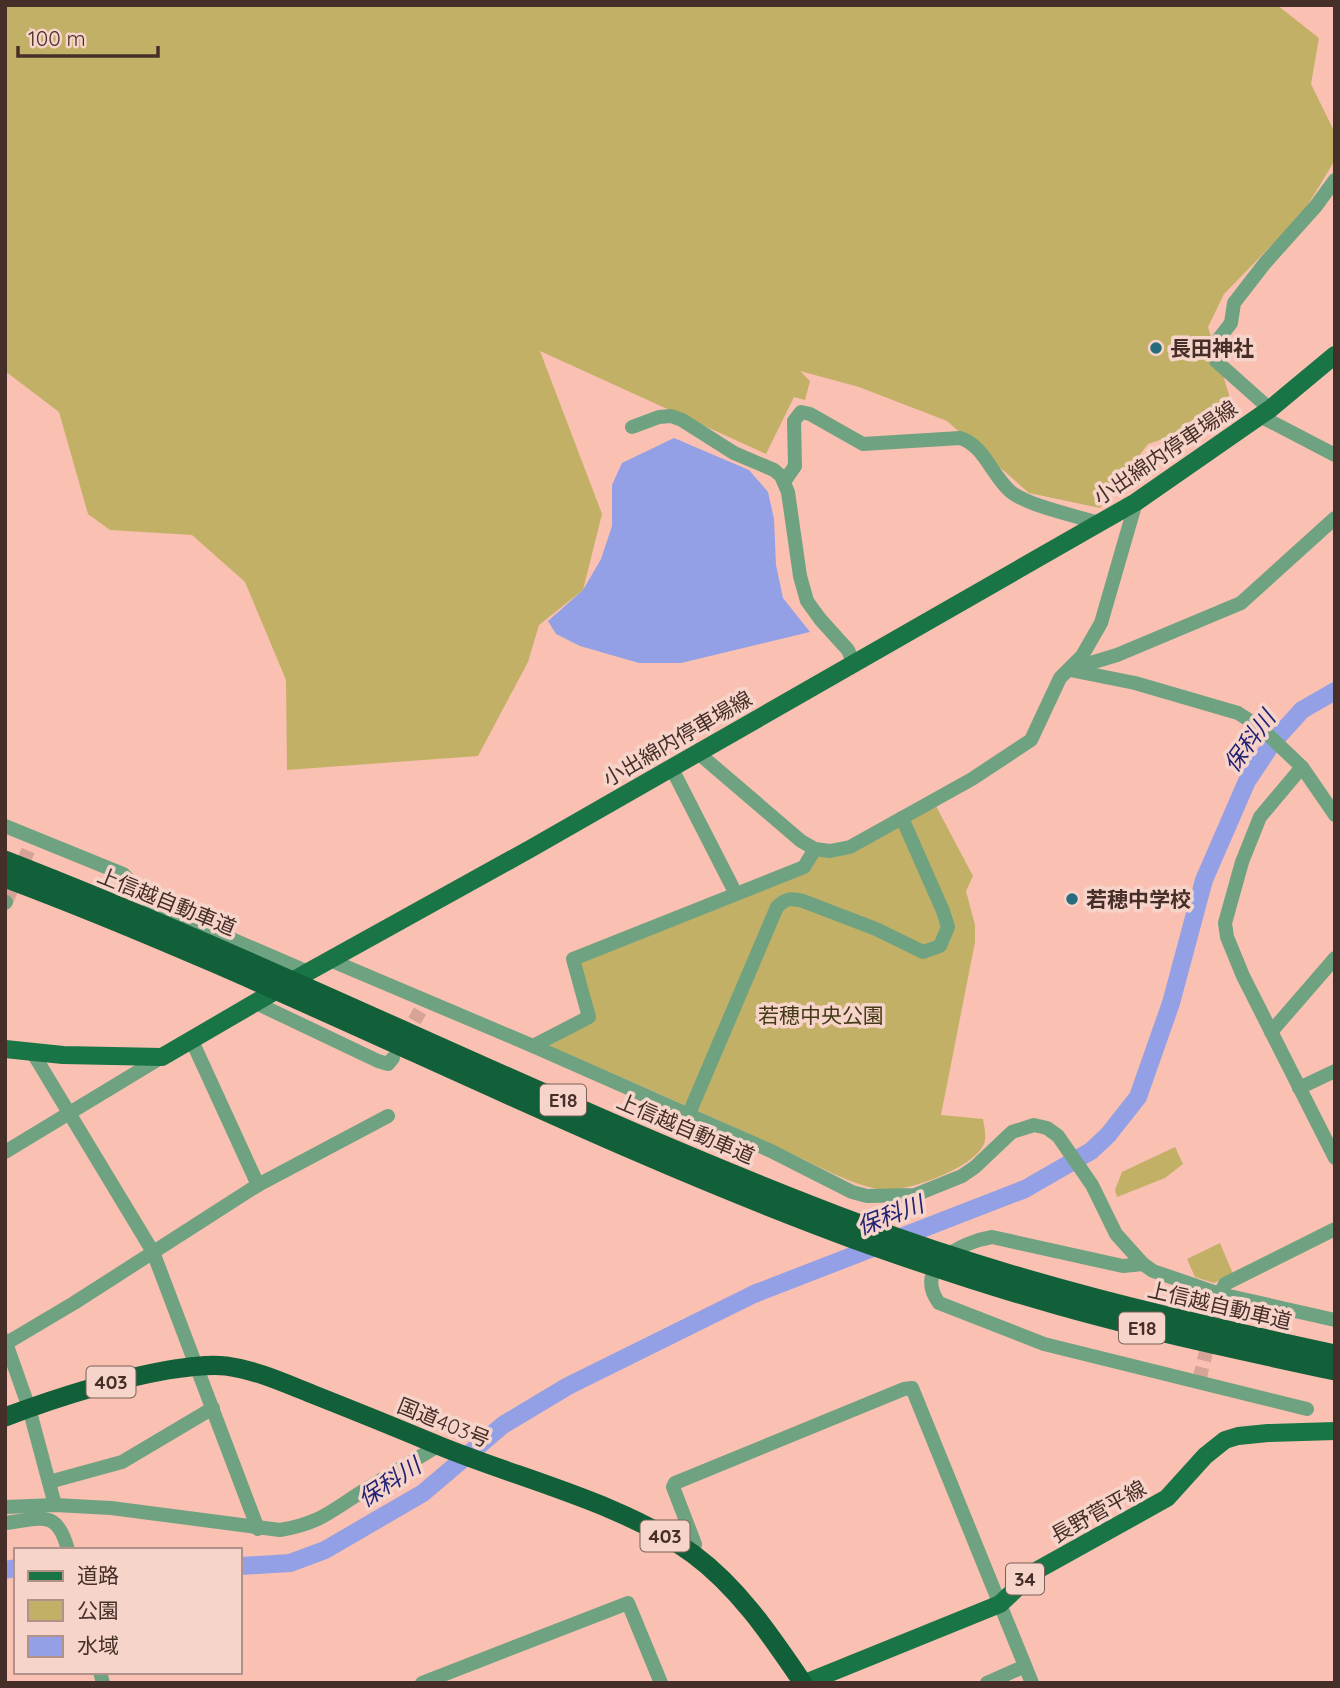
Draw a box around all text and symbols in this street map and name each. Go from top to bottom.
scale bar [18,14,158,58]
text: 100 m [28,25,86,51]
place label: 長田神社 [1170,335,1254,361]
marker: 長田神社 [1148,340,1164,356]
street label: 小出綿内停車場線 [1088,394,1242,510]
street label: 小出綿内停車場線 [598,685,756,791]
water label: 保科川 [1217,702,1283,777]
street label: 上信越自動車道 [94,861,240,941]
place label: 若穂中学校 [1086,886,1191,912]
marker: 若穂中学校 [1064,891,1080,907]
park label: 若穂中央公園 [758,1002,884,1028]
road number: E18 [540,1084,586,1116]
street label: 上信越自動車道 [613,1087,759,1169]
water label: 保科川 [853,1188,930,1241]
street label: 上信越自動車道 [1145,1276,1295,1334]
road number: E18 [1119,1312,1165,1344]
road number: 403 [86,1366,136,1398]
street label: 国道403号 [394,1392,494,1452]
water label: 保科川 [352,1449,428,1513]
street label: 長野菅平線 [1046,1474,1150,1548]
road number: 403 [640,1520,690,1552]
legend [14,1548,242,1674]
text: 道路 [77,1562,119,1588]
road number: 34 [1006,1564,1044,1595]
text: 公園 [77,1597,119,1623]
text: 水域 [77,1632,119,1658]

